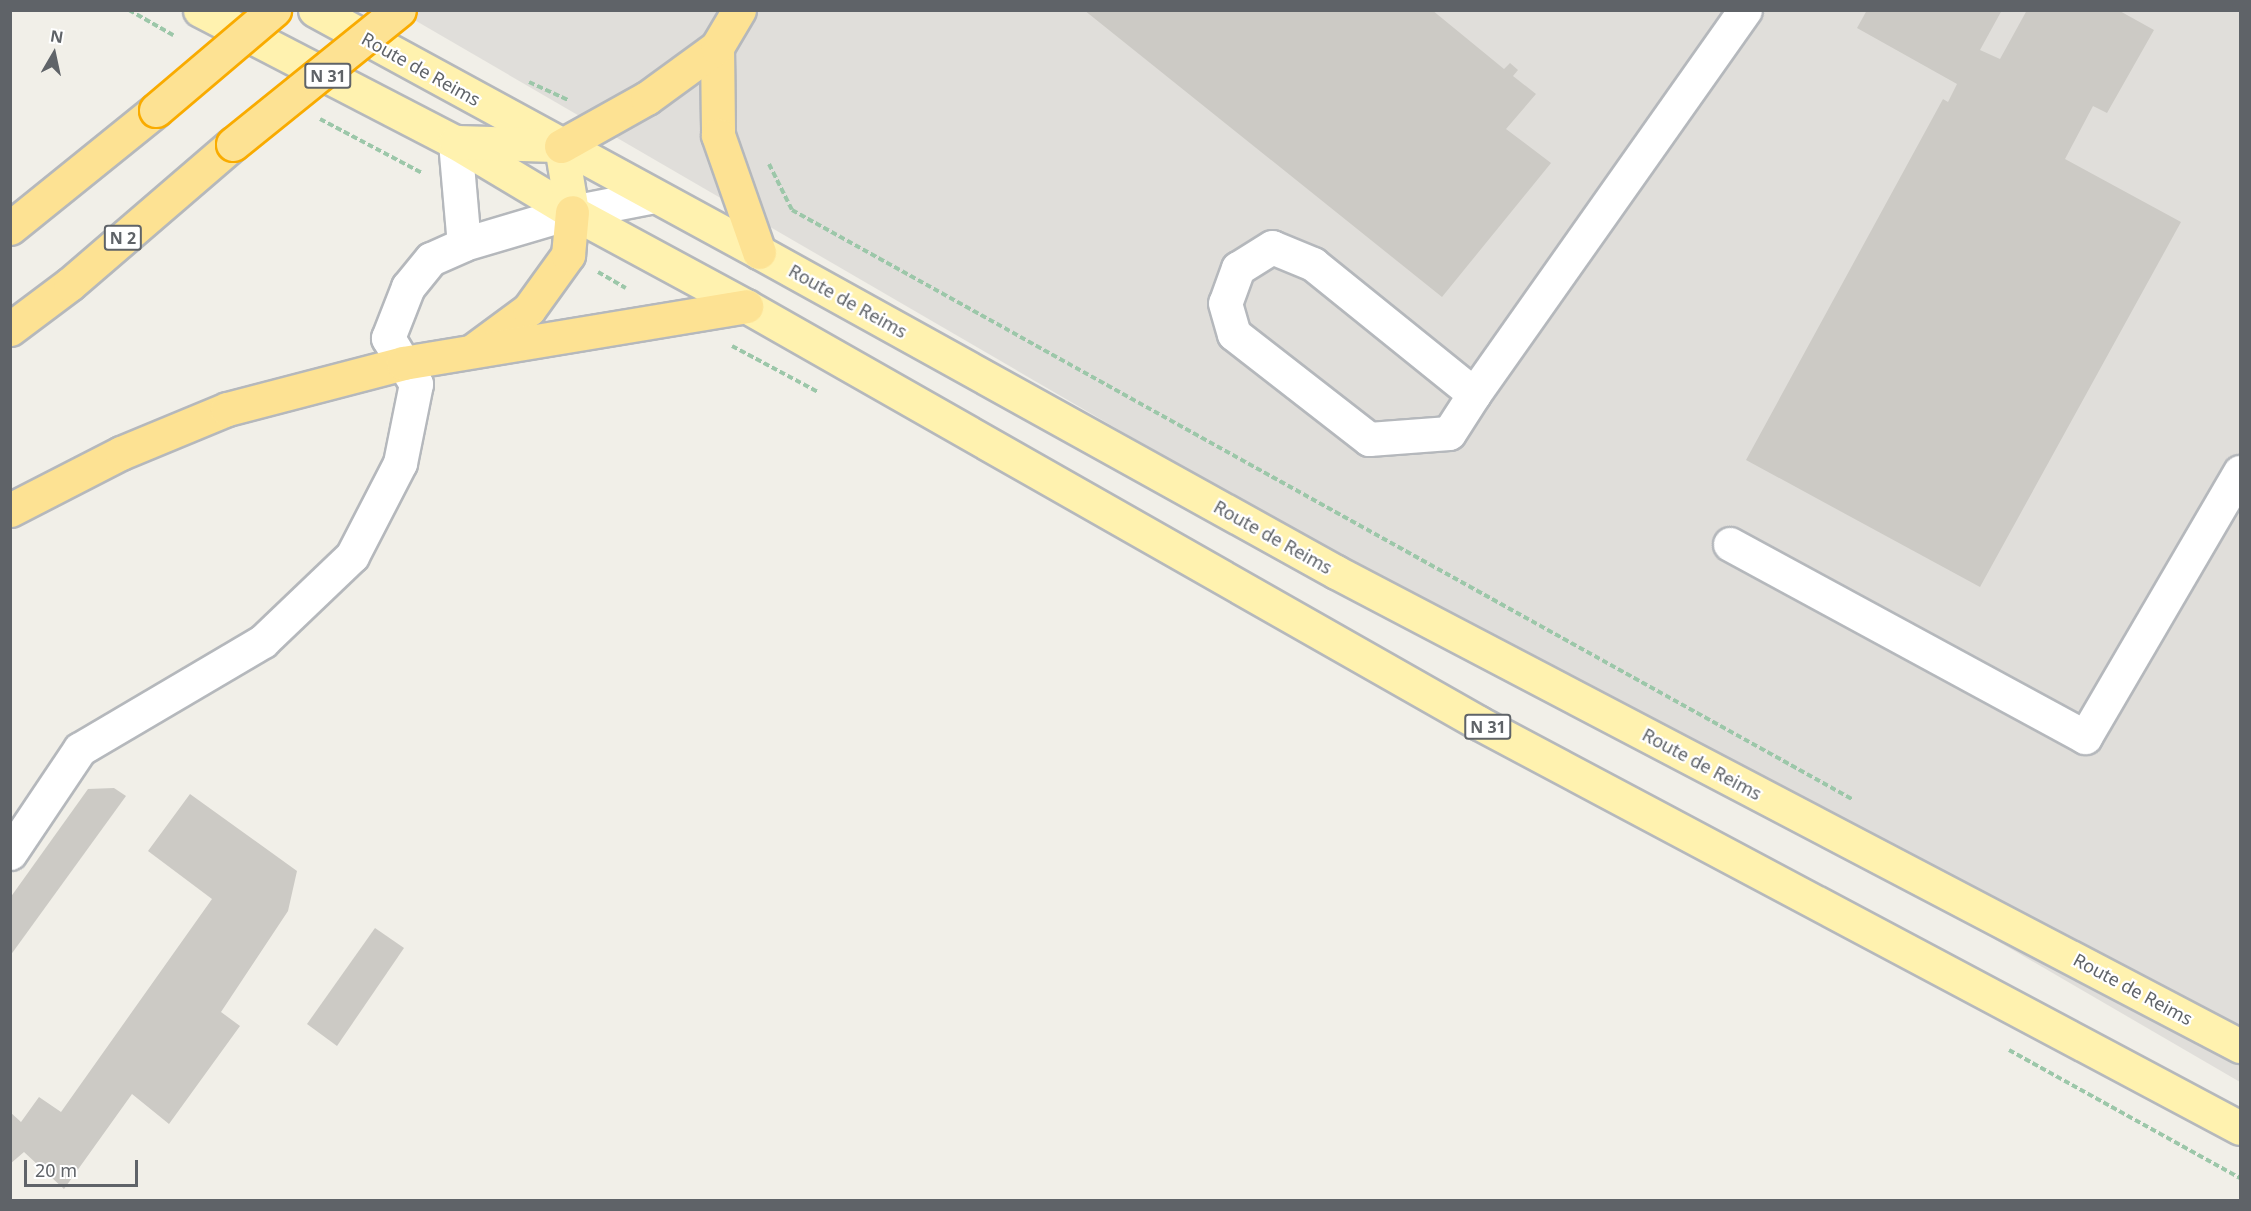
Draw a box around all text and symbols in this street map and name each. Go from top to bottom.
north arrow [24,24,84,84]
text: N [49,24,65,48]
street label: Route de Reims [358,28,484,110]
road number: N 31 [304,63,352,89]
road number: N 2 [104,225,142,251]
street label: Route de Reims [785,260,911,342]
street label: Route de Reims [1210,496,1336,578]
road number: N 31 [1464,714,1512,740]
street label: Route de Reims [1639,724,1765,804]
street label: Route de Reims [2070,949,2196,1029]
scale bar [27,1148,141,1186]
text: 20 m [35,1158,77,1182]

